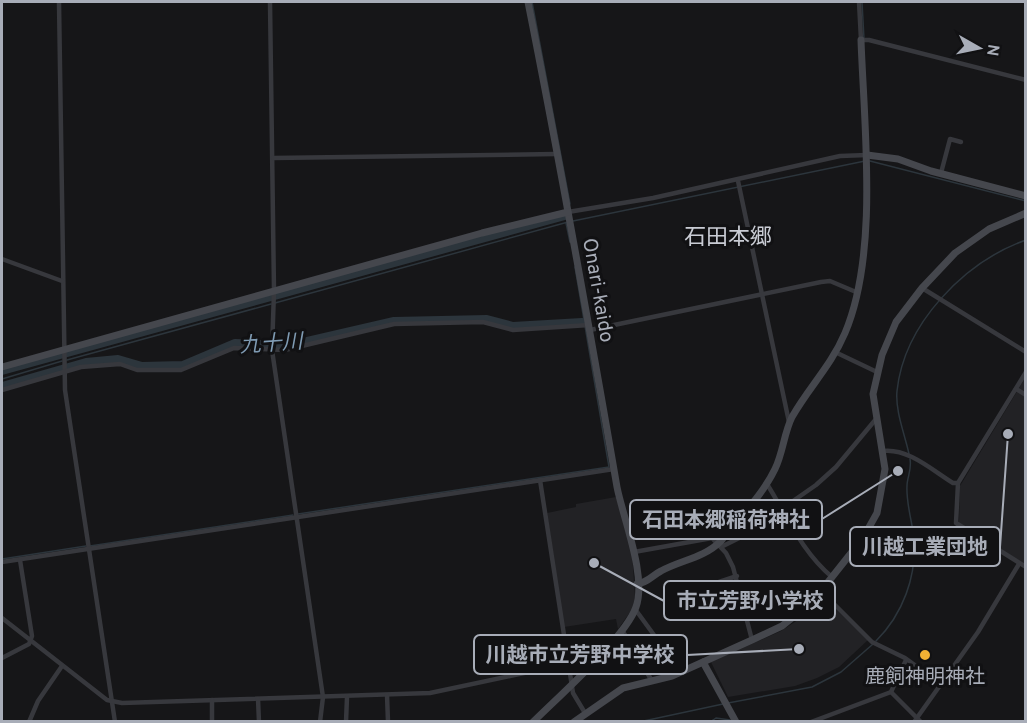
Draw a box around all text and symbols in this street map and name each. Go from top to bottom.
north arrow [949,18,1009,78]
text: N [981,43,1003,57]
district label: 石田本郷 [684,225,772,252]
street label: Onari-kaido [575,236,619,345]
water label: 九十川 [239,329,305,360]
callout: 石田本郷稲荷神社 [630,500,822,539]
text: 石田本郷稲荷神社 [642,508,810,535]
callout: 川越工業団地 [850,527,1000,566]
text: 川越工業団地 [862,535,988,562]
callout: 市立芳野小学校 [664,581,835,620]
text: 市立芳野小学校 [677,589,824,616]
callout: 川越市立芳野中学校 [474,635,687,674]
text: 川越市立芳野中学校 [486,643,675,670]
marker: 鹿飼神明神社 [918,648,932,662]
place label: 鹿飼神明神社 [865,665,985,691]

